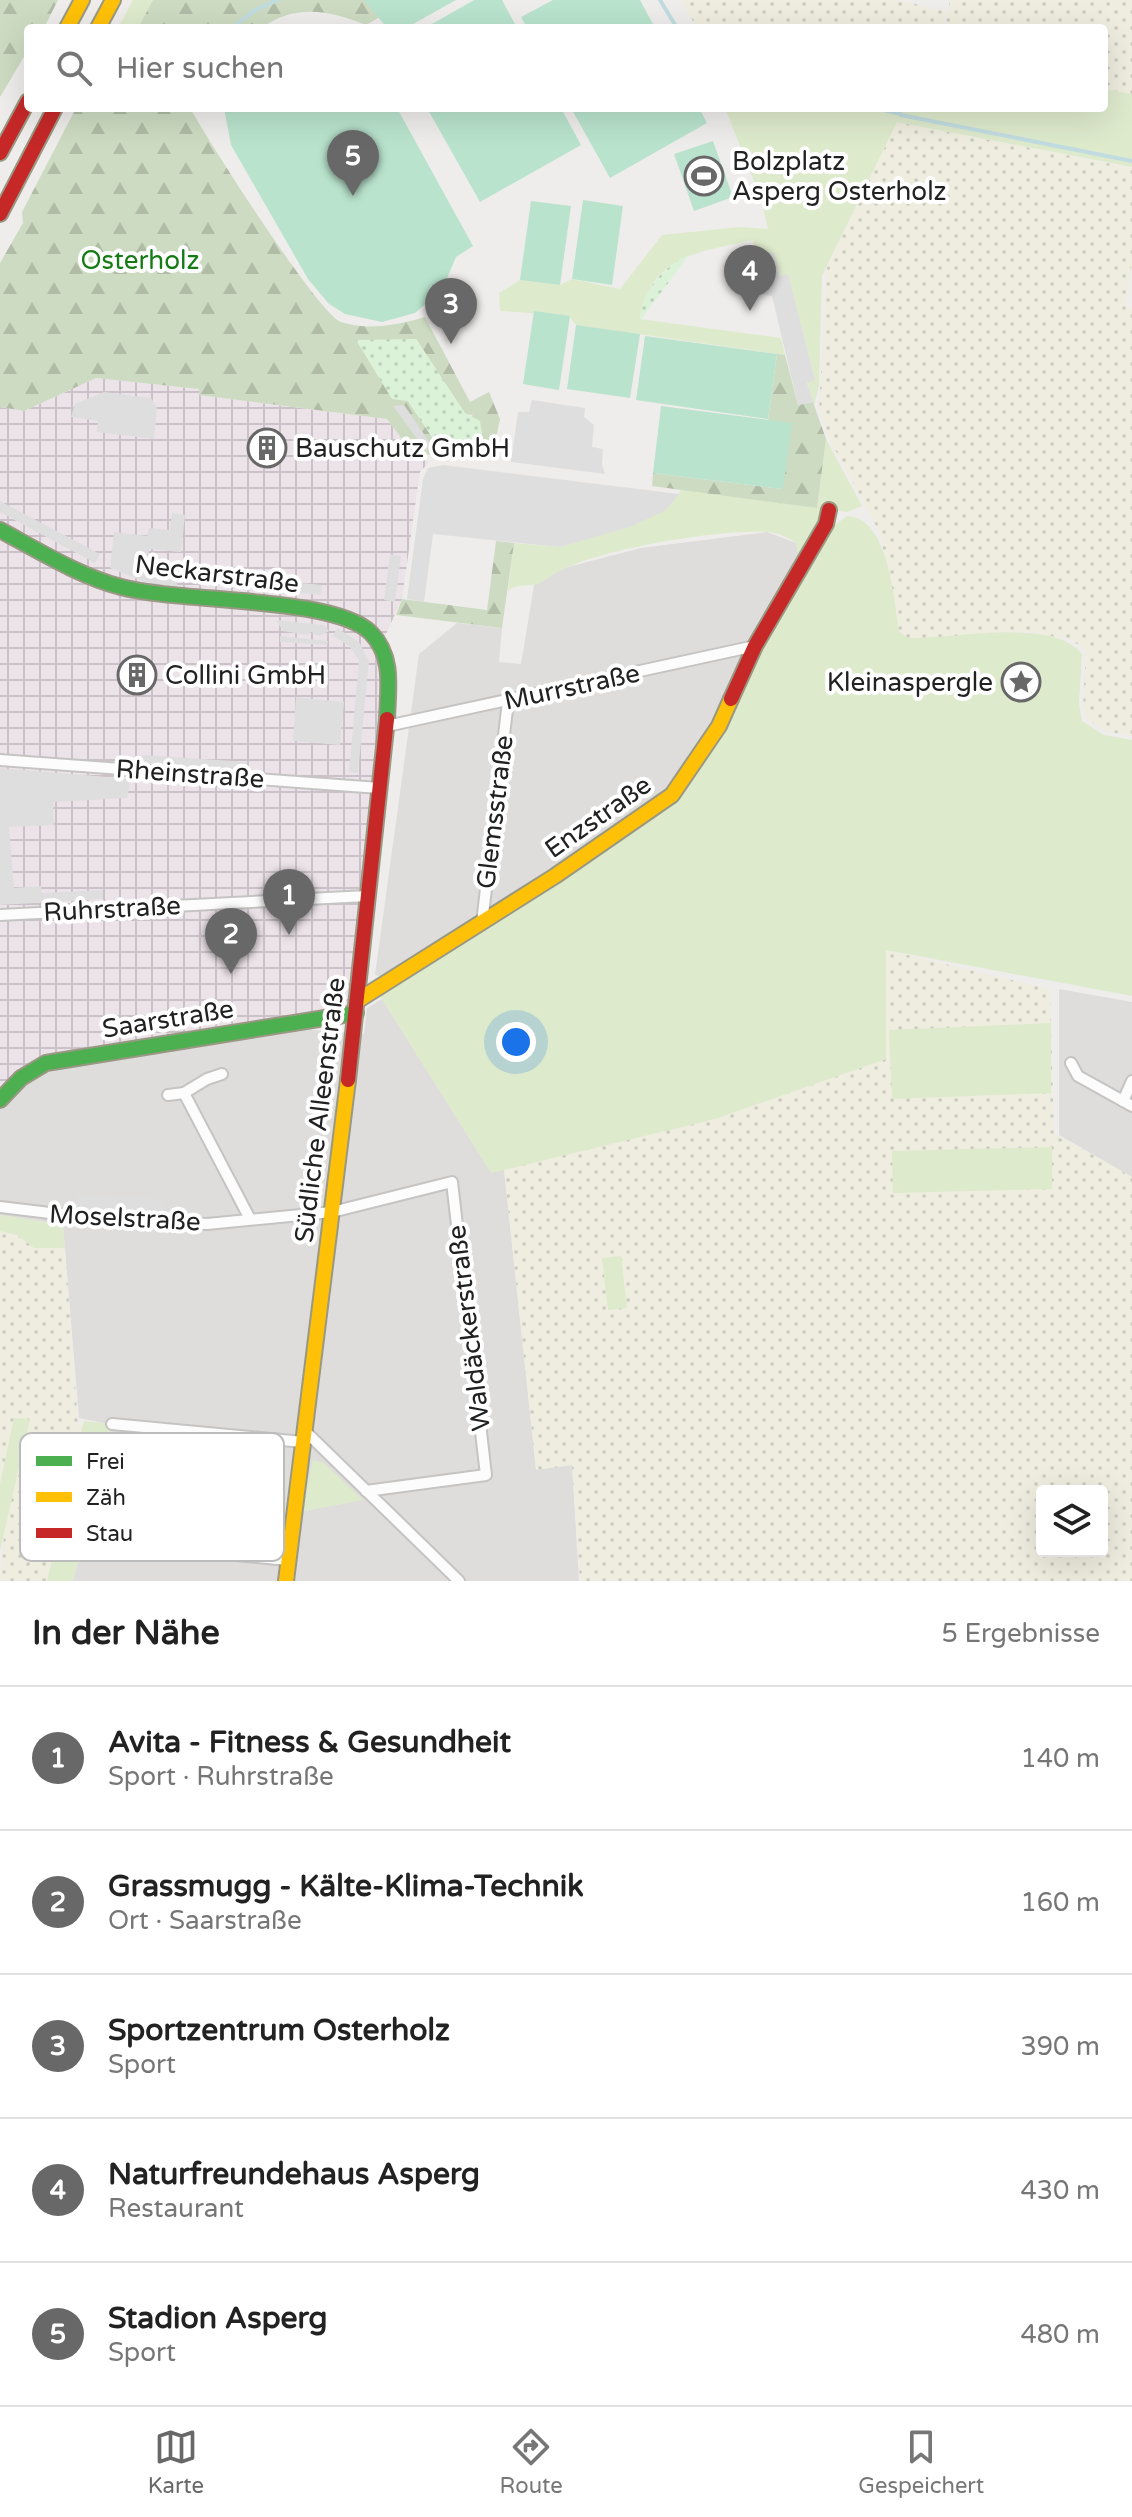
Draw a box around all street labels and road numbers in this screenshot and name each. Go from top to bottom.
street label: Neckarstraße [133,549,301,599]
street label: Murrstraße [501,657,643,717]
street label: Glemsstraße [470,733,520,891]
street label: Rheinstraße [115,753,265,795]
street label: Enzstraße [539,769,657,865]
street label: Ruhrstraße [43,890,181,928]
street label: Südliche Alleenstraße [288,976,352,1244]
street label: Saarstraße [100,993,236,1045]
street label: Moselstraße [48,1199,202,1237]
street label: Waldäckerstraße [441,1223,497,1433]

